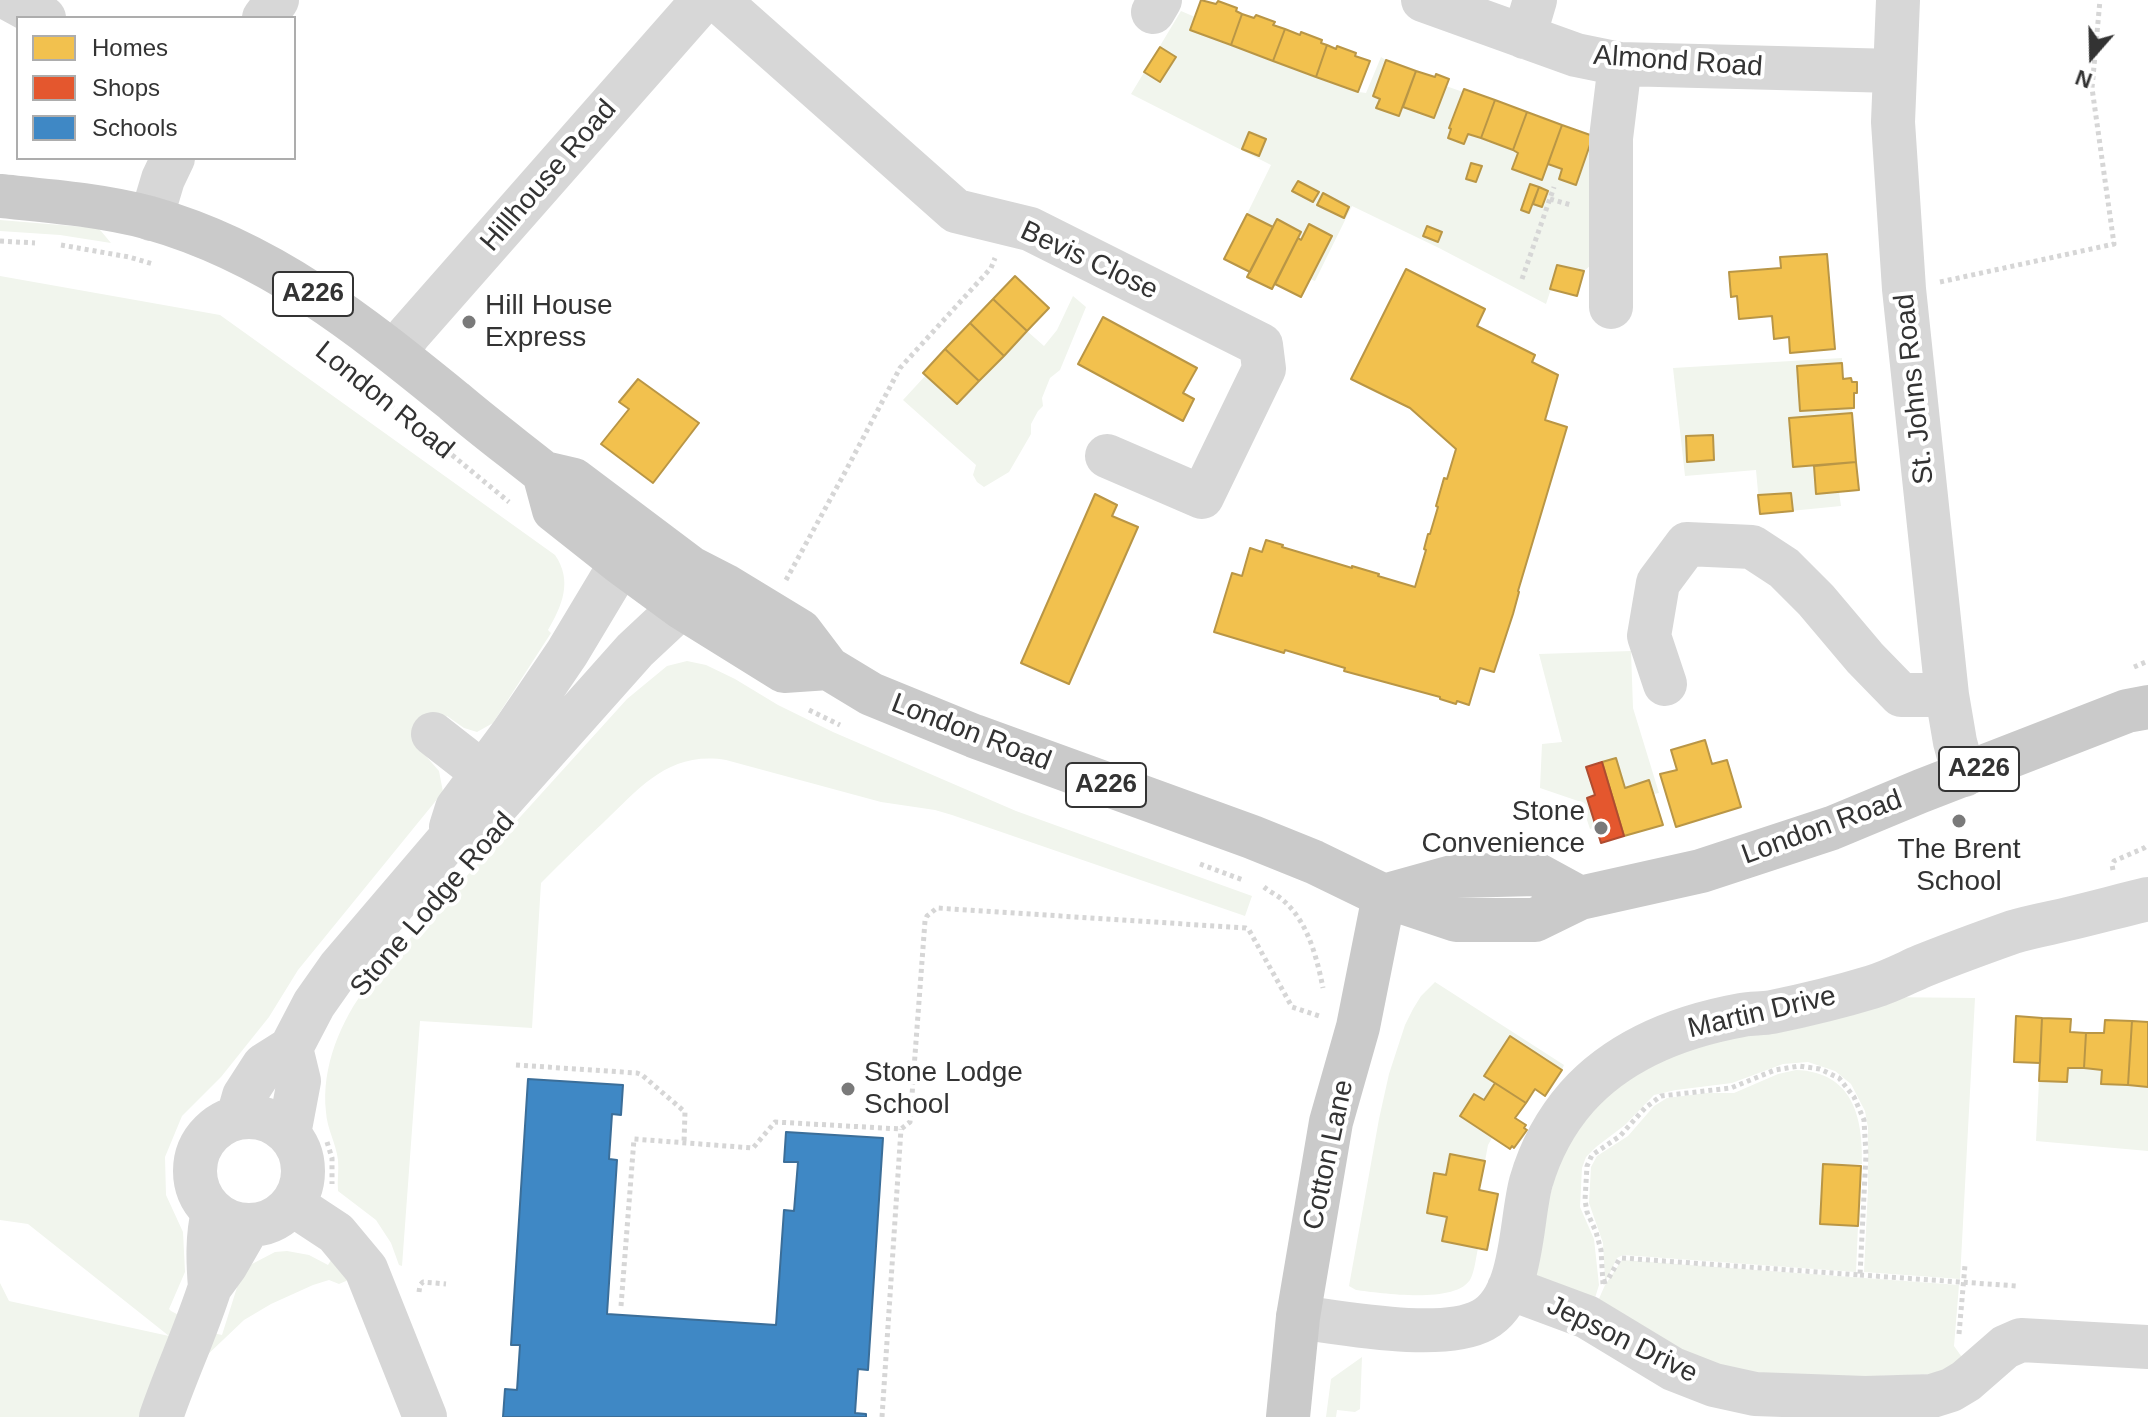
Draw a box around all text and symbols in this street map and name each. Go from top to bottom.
legend [16,16,296,160]
north arrow [2052,16,2132,96]
text: Homes [92,34,168,61]
street label: Almond Road [1592,39,1764,85]
text: N [2072,65,2095,93]
text: Shops [92,74,160,101]
street label: Hillhouse Road [474,93,624,259]
text: Schools [92,114,177,141]
street label: Bevis Close [1015,215,1163,307]
road number: A226 [273,272,353,316]
place label: Hill House Express [485,289,613,355]
street label: St. Johns Road [1888,292,1942,486]
marker: Hill House Express [460,313,478,331]
street label: London Road [308,335,460,467]
street label: London Road [886,687,1056,779]
road number: A226 [1939,747,2019,791]
road number: A226 [1066,763,1146,807]
street label: London Road [1737,783,1907,873]
place label: Stone Convenience [1422,795,1585,861]
street label: Stone Lodge Road [344,806,522,1004]
marker: The Brent School [1950,812,1968,830]
marker: Stone Convenience [1592,819,1610,837]
place label: The Brent School [1898,833,2020,899]
street label: Martin Drive [1685,980,1839,1046]
place label: Stone Lodge School [864,1056,1023,1122]
street label: Cotton Lane [1297,1077,1361,1233]
marker: Stone Lodge School [839,1080,857,1098]
street label: Jepson Drive [1541,1289,1703,1391]

